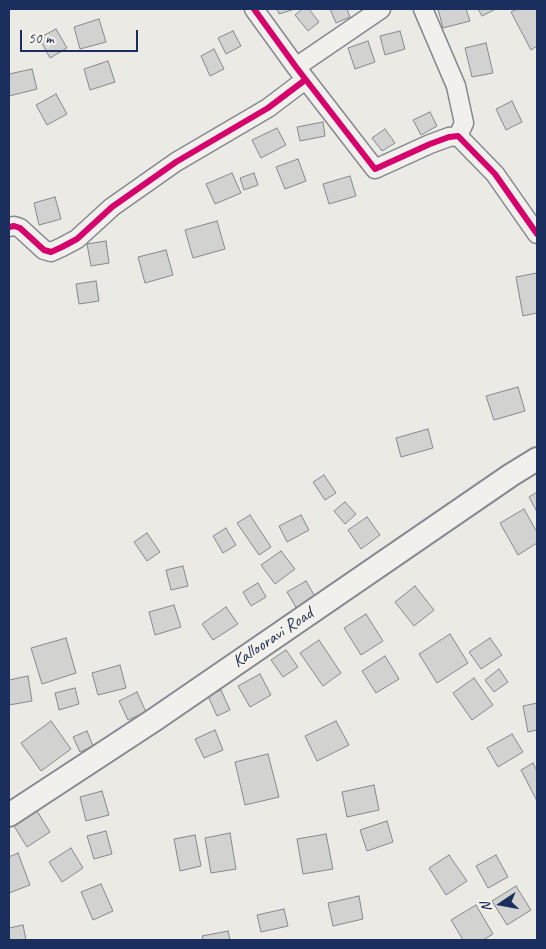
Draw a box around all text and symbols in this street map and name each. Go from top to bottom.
scale bar [22,20,140,52]
text: 50 m [28,29,54,48]
street label: Kallooravi Road [229,603,317,673]
north arrow [476,879,526,929]
text: N [477,901,495,913]

